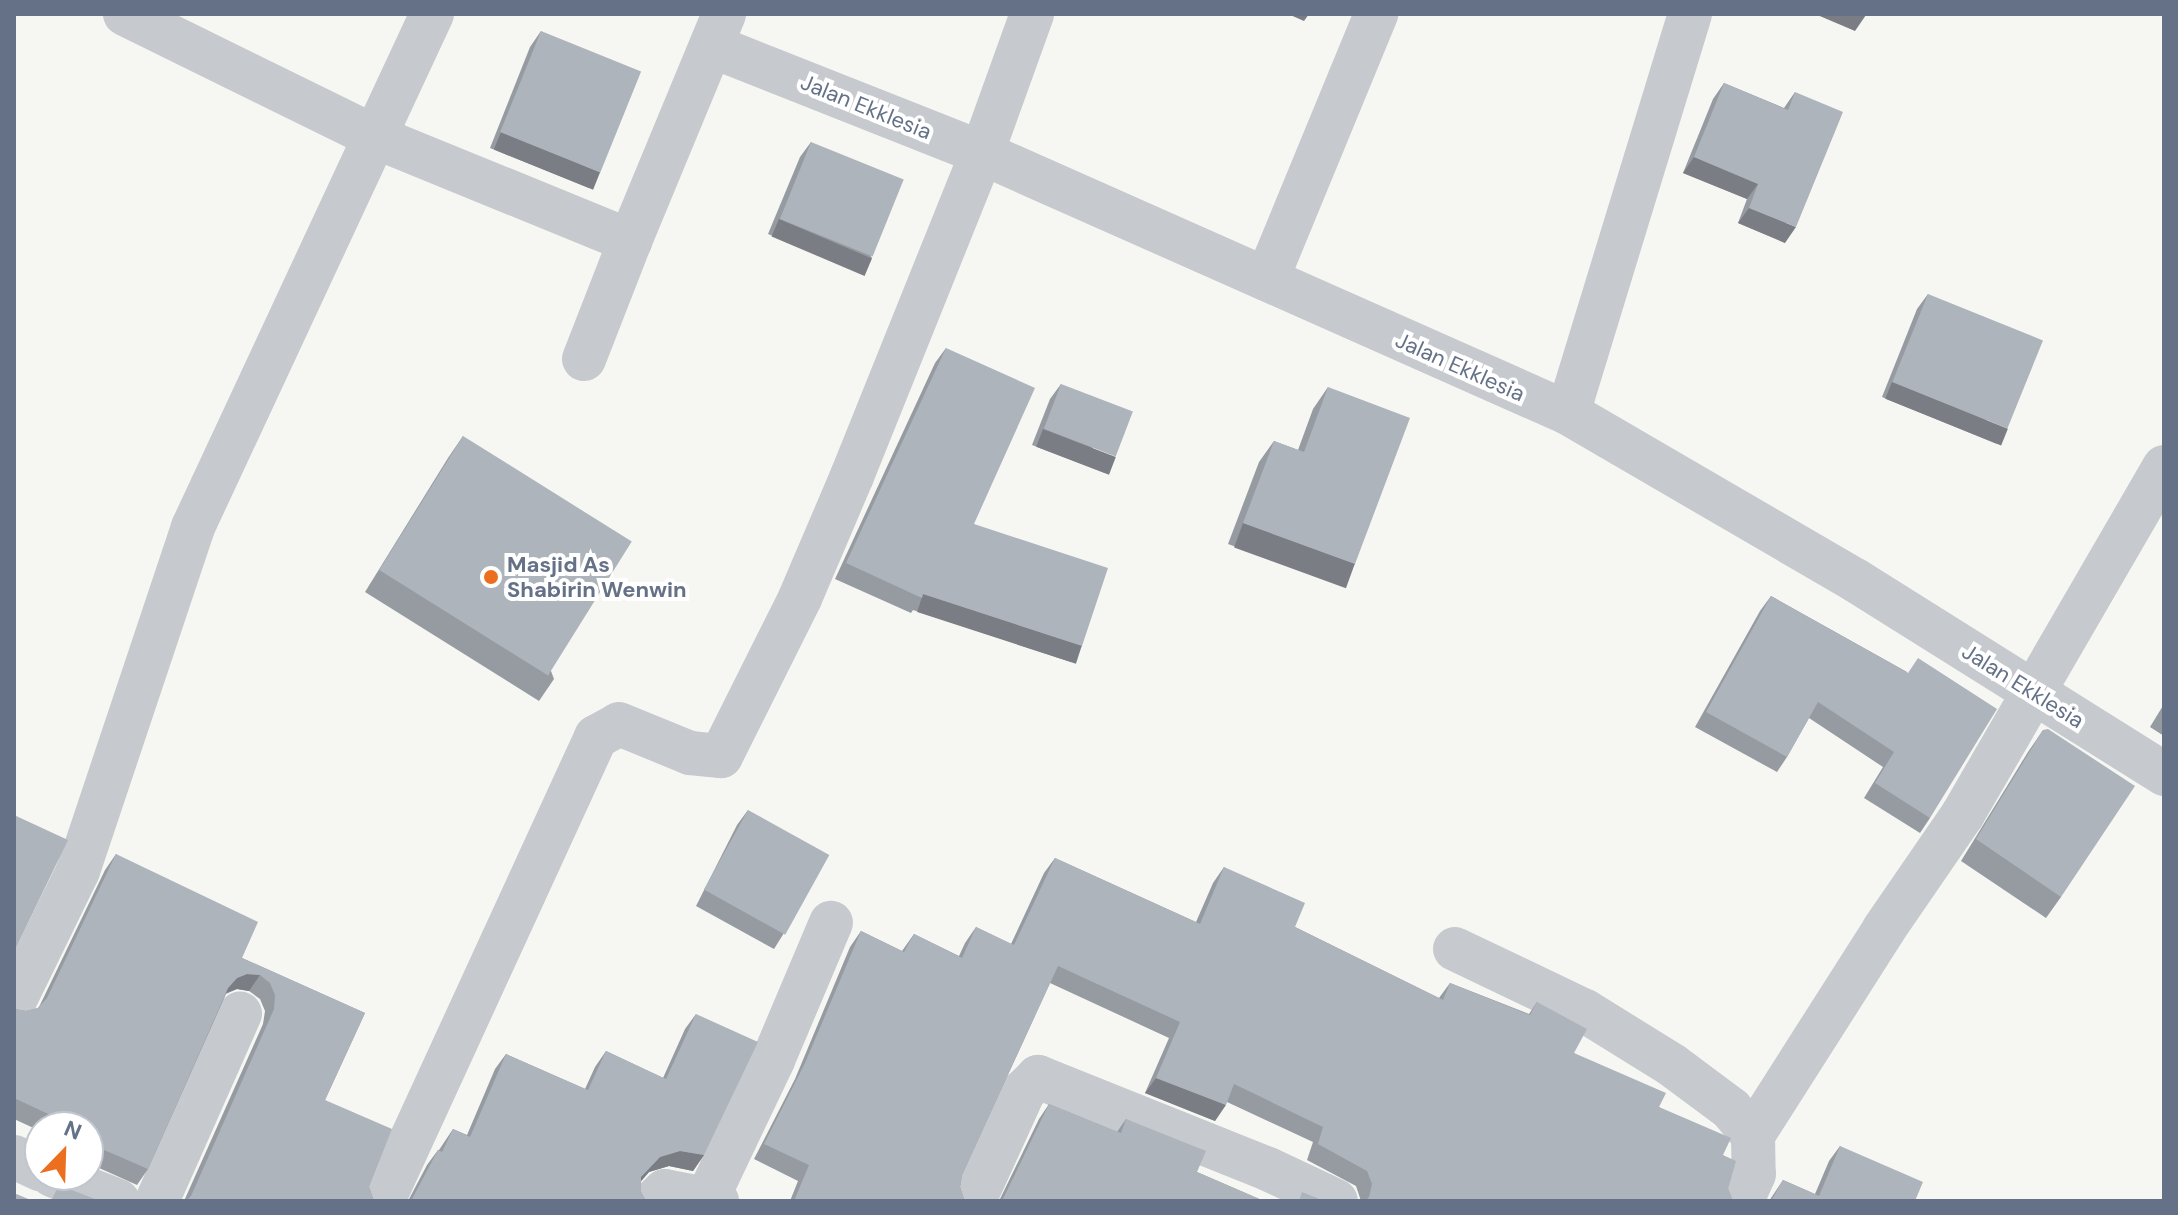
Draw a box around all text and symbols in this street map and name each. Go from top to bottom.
street label: Jalan Ekklesia [797,69,935,145]
street label: Jalan Ekklesia [1391,327,1529,407]
place label: Masjid As Shabirin Wenwin [507,551,687,602]
marker: Masjid As Shabirin Wenwin [482,568,500,586]
street label: Jalan Ekklesia [1957,638,2089,734]
north arrow [24,1111,104,1191]
text: N [60,1114,86,1147]

